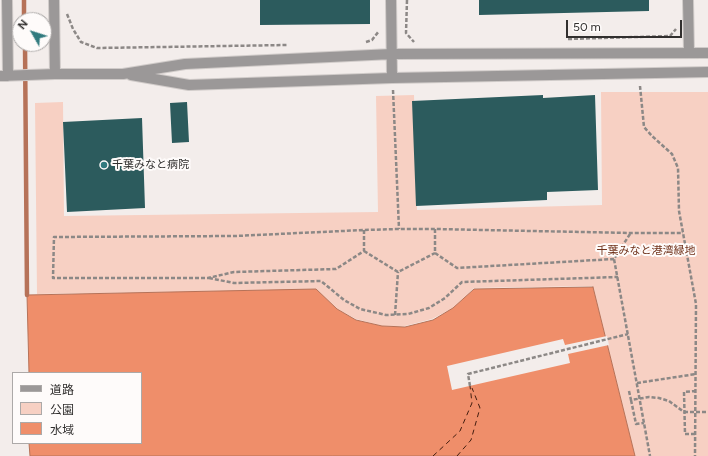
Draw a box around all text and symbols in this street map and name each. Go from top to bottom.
north arrow [12,12,52,52]
scale bar [568,12,684,38]
text: N [15,17,31,32]
text: 50 m [573,20,601,34]
place label: 千葉みなと病院 [112,158,189,172]
marker: 千葉みなと病院 [99,160,109,170]
park label: 千葉みなと港湾緑地 [597,244,695,258]
legend [12,372,142,444]
text: 道路 [50,383,74,397]
text: 公園 [50,403,74,417]
text: 水域 [50,423,74,437]

